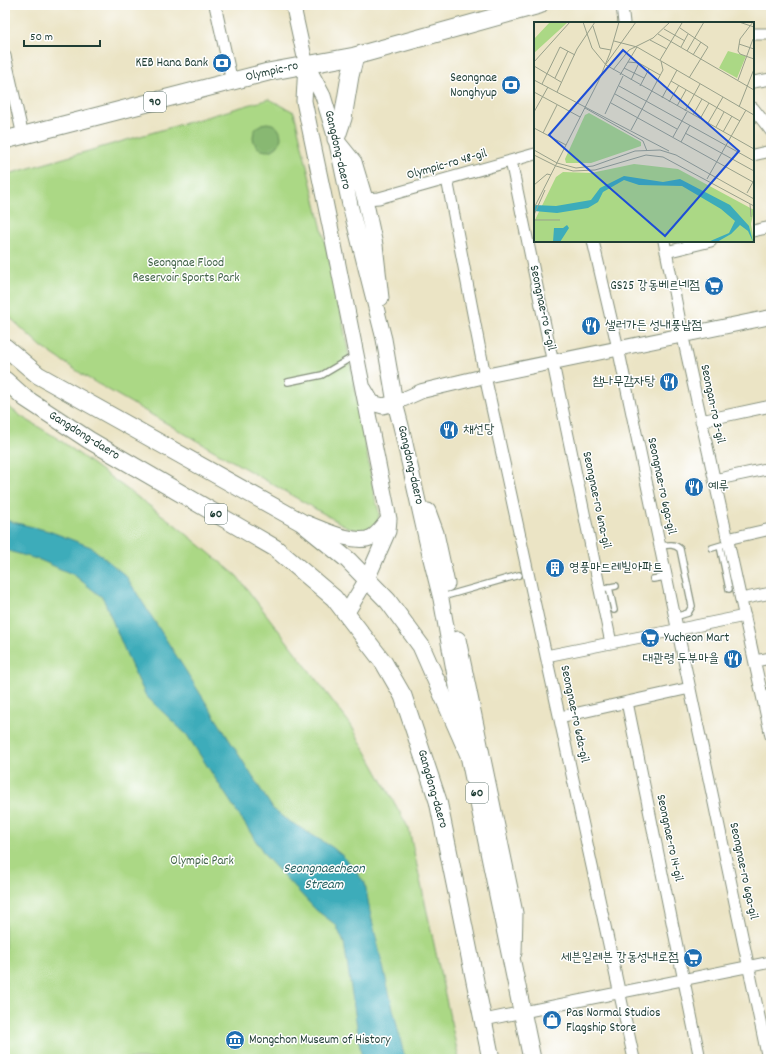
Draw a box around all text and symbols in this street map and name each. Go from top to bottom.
scale bar [24,22,100,48]
inset map [534,22,754,242]
text: 50 m [30,29,53,46]
bank icon: KEB Hana Bank [211,52,233,74]
place label: KEB Hana Bank [136,54,208,73]
street label: Olympic-ro [244,57,300,87]
place label: Seongnae Nonghyup [450,69,497,103]
bank icon: Seongnae Nonghyup [500,74,522,96]
road number: 90 [144,92,166,112]
street label: Gangdong-daero [319,108,355,192]
street label: Olympic-ro 48-gil [405,144,489,186]
park label: Seongnae Flood Reservoir Sports Park [132,254,240,288]
street label: Seongnae-ro 6-gil [524,264,560,352]
supermarket icon: GS25 강동베르네점 [703,275,725,297]
place label: GS25 강동베르네점 [610,277,700,296]
restaurant icon: 샐러가든 성내풍납점 [580,315,602,337]
place label: 샐러가든 성내풍납점 [605,317,702,336]
street label: Seongan-ro 3-gil [694,363,730,445]
restaurant icon: 참나무감자탕 [658,371,680,393]
place label: 참나무감자탕 [592,373,656,392]
street label: Gangdong-daero [45,407,124,466]
restaurant icon: 채선당 [438,419,460,441]
place label: 채선당 [463,421,495,440]
street label: Gangdong-daero [392,423,428,507]
street label: Seongnae-ro 6ga-gil [641,436,681,536]
street label: Seongnae-ro 6na-gil [576,450,616,550]
restaurant icon: 예루 [683,476,705,498]
place label: 예루 [708,478,729,497]
road number: 60 [205,504,227,524]
building icon: 영풍마드레빌아파트 [544,557,566,579]
place label: 영풍마드레빌아파트 [569,559,663,578]
supermarket icon: Yucheon Mart [639,627,661,649]
place label: Yucheon Mart [664,629,730,648]
restaurant icon: 대관령 두부마을 [722,648,744,670]
place label: 대관령 두부마을 [643,650,719,669]
street label: Seongnae-ro 6da-gil [554,664,594,764]
street label: Gangdong-daero [412,747,452,831]
road number: 60 [466,783,488,803]
street label: Seongnae-ro 14-gil [650,793,688,883]
street label: Seongnae-ro 6ga-gil [723,821,763,921]
park label: Olympic Park [170,852,234,871]
water label: Seongnaecheon Stream [283,859,365,895]
supermarket icon: 세븐일레븐 강동성내로점 [682,947,704,969]
place label: 세븐일레븐 강동성내로점 [561,949,679,968]
place label: Pas Normal Studios Flagship Store [566,1004,660,1038]
shop icon: Pas Normal Studios Flagship Store [541,1009,563,1031]
museum icon: Mongchon Museum of History [224,1029,246,1051]
place label: Mongchon Museum of History [249,1031,391,1050]

